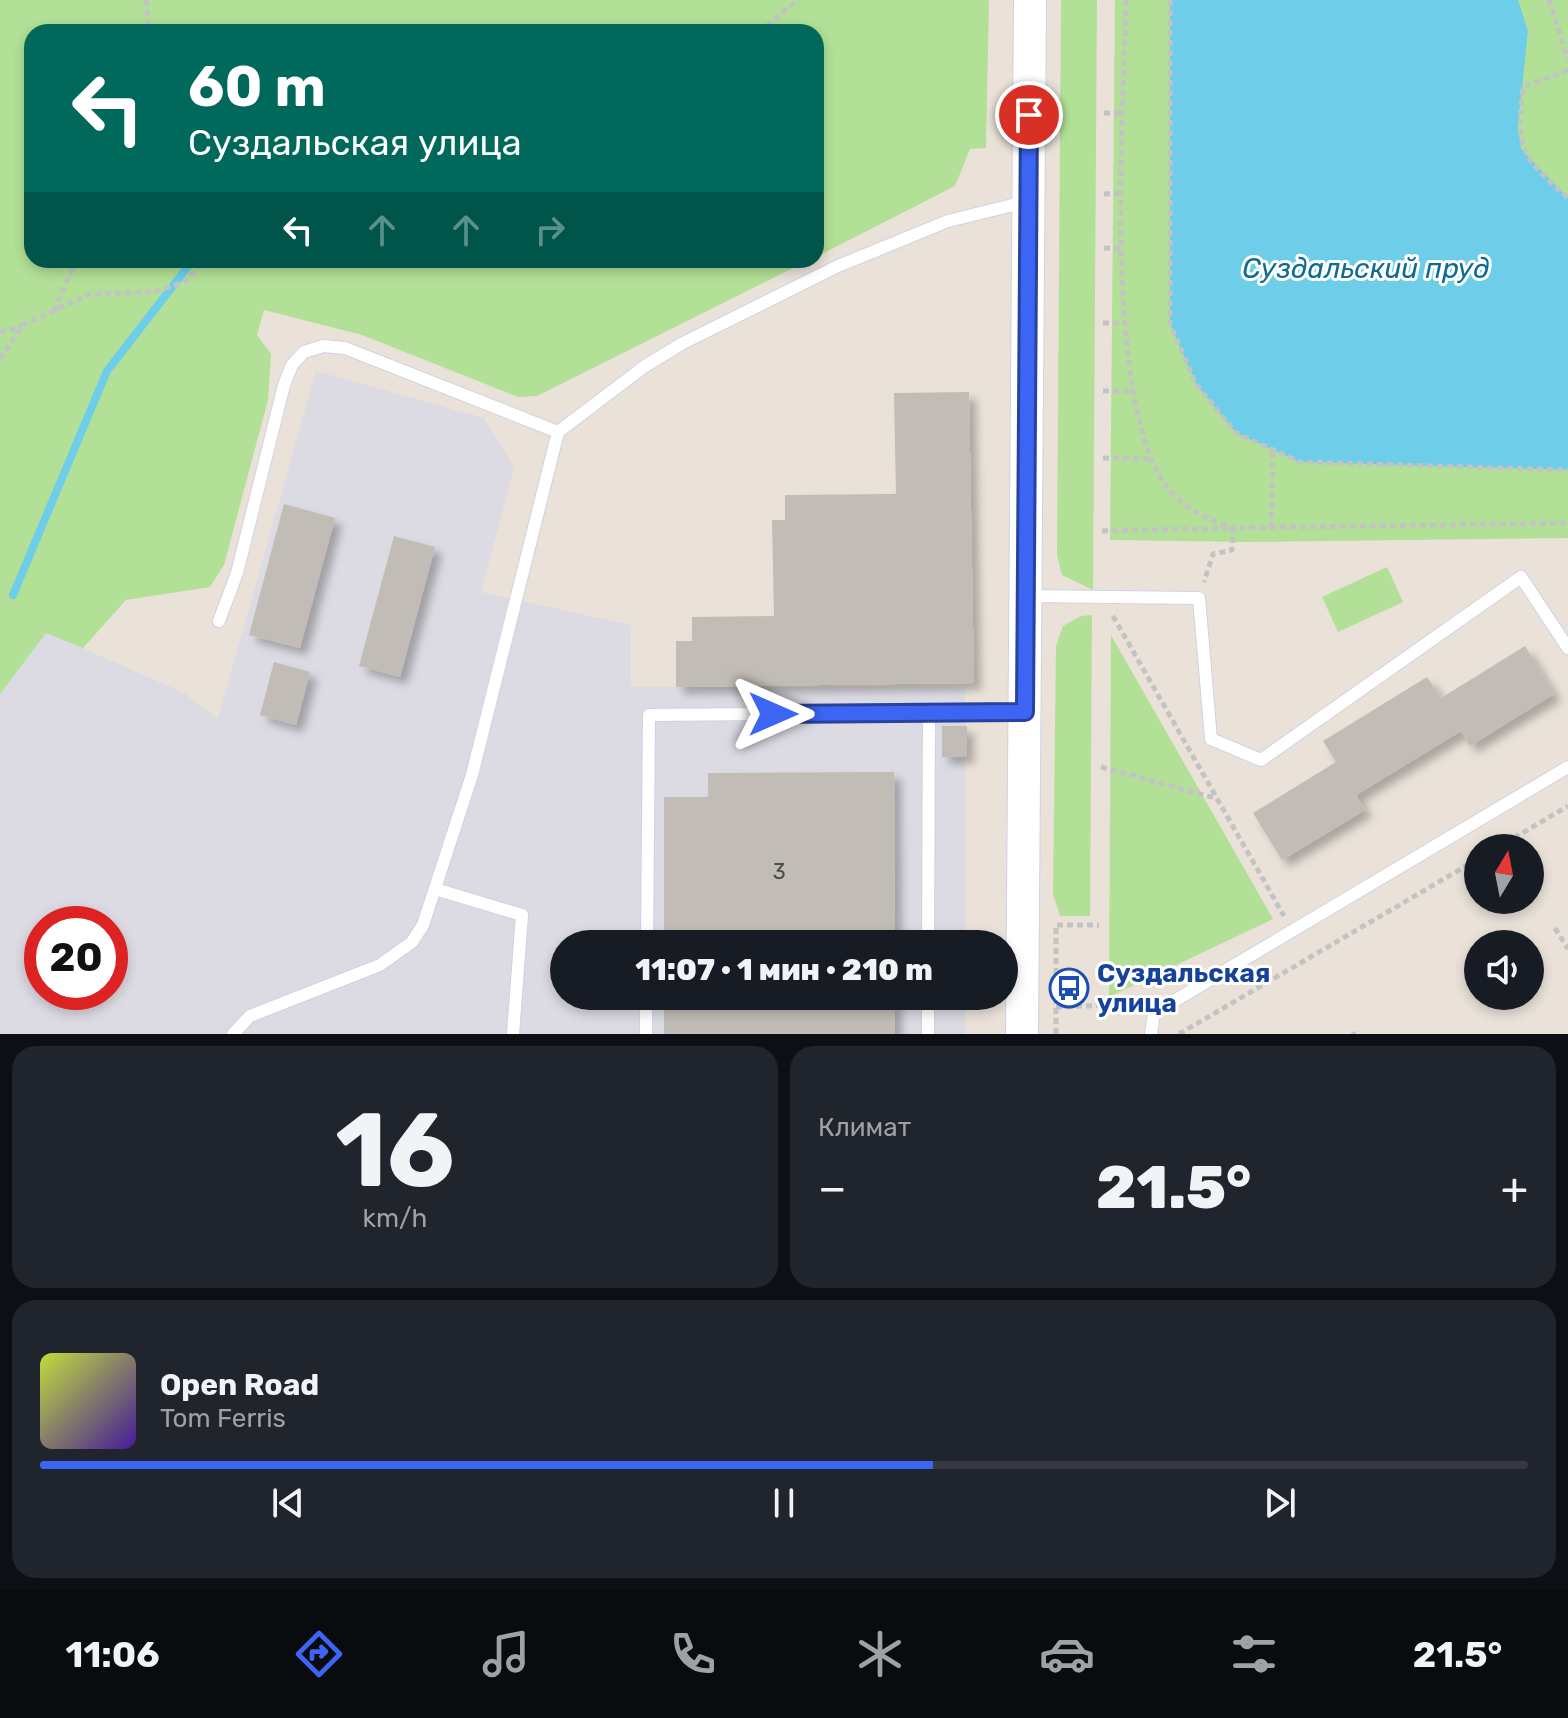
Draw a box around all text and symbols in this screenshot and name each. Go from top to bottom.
text: 60 m [188,54,326,120]
icon: left [56,56,160,160]
pin [995,81,1063,149]
icon: arrive [1007,93,1051,137]
text: Суздальская улица [188,121,522,164]
icon: left [276,208,320,252]
icon: ahead [360,208,404,252]
icon: ahead [444,208,488,252]
icon: right [528,208,572,252]
water label: Суздальский пруд [1242,252,1490,285]
position arrow [731,672,815,756]
north arrow [1464,834,1544,914]
map controls [1464,834,1544,1010]
house number: 3 [772,858,786,885]
speed limit sign: 20 [24,906,128,1010]
button: sound [1464,930,1544,1010]
text: 11:07 · 1 мин · 210 m [635,952,933,988]
place label: Суздальская улица [1097,958,1271,1019]
bus stop icon: Суздальская улица [1048,967,1090,1009]
text: 16 [335,1089,455,1212]
text: Климат [818,1112,911,1143]
text: 21.5° [1096,1152,1251,1223]
text: − [818,1162,847,1214]
text: + [1501,1162,1528,1214]
text: km/h [363,1203,427,1234]
text: Open Road [160,1367,319,1403]
text: Tom Ferris [160,1403,286,1434]
icon: previous [266,1481,310,1525]
icon: pause [762,1481,806,1525]
icon: next [1258,1481,1302,1525]
icon: directions [291,1626,347,1682]
icon: music [478,1626,534,1682]
icon: phone [665,1626,721,1682]
icon: climate [852,1626,908,1682]
icon: car [1039,1626,1095,1682]
icon: filters [1226,1626,1282,1682]
text: 11:06 [66,1633,160,1676]
text: 21.5° [1413,1633,1502,1676]

